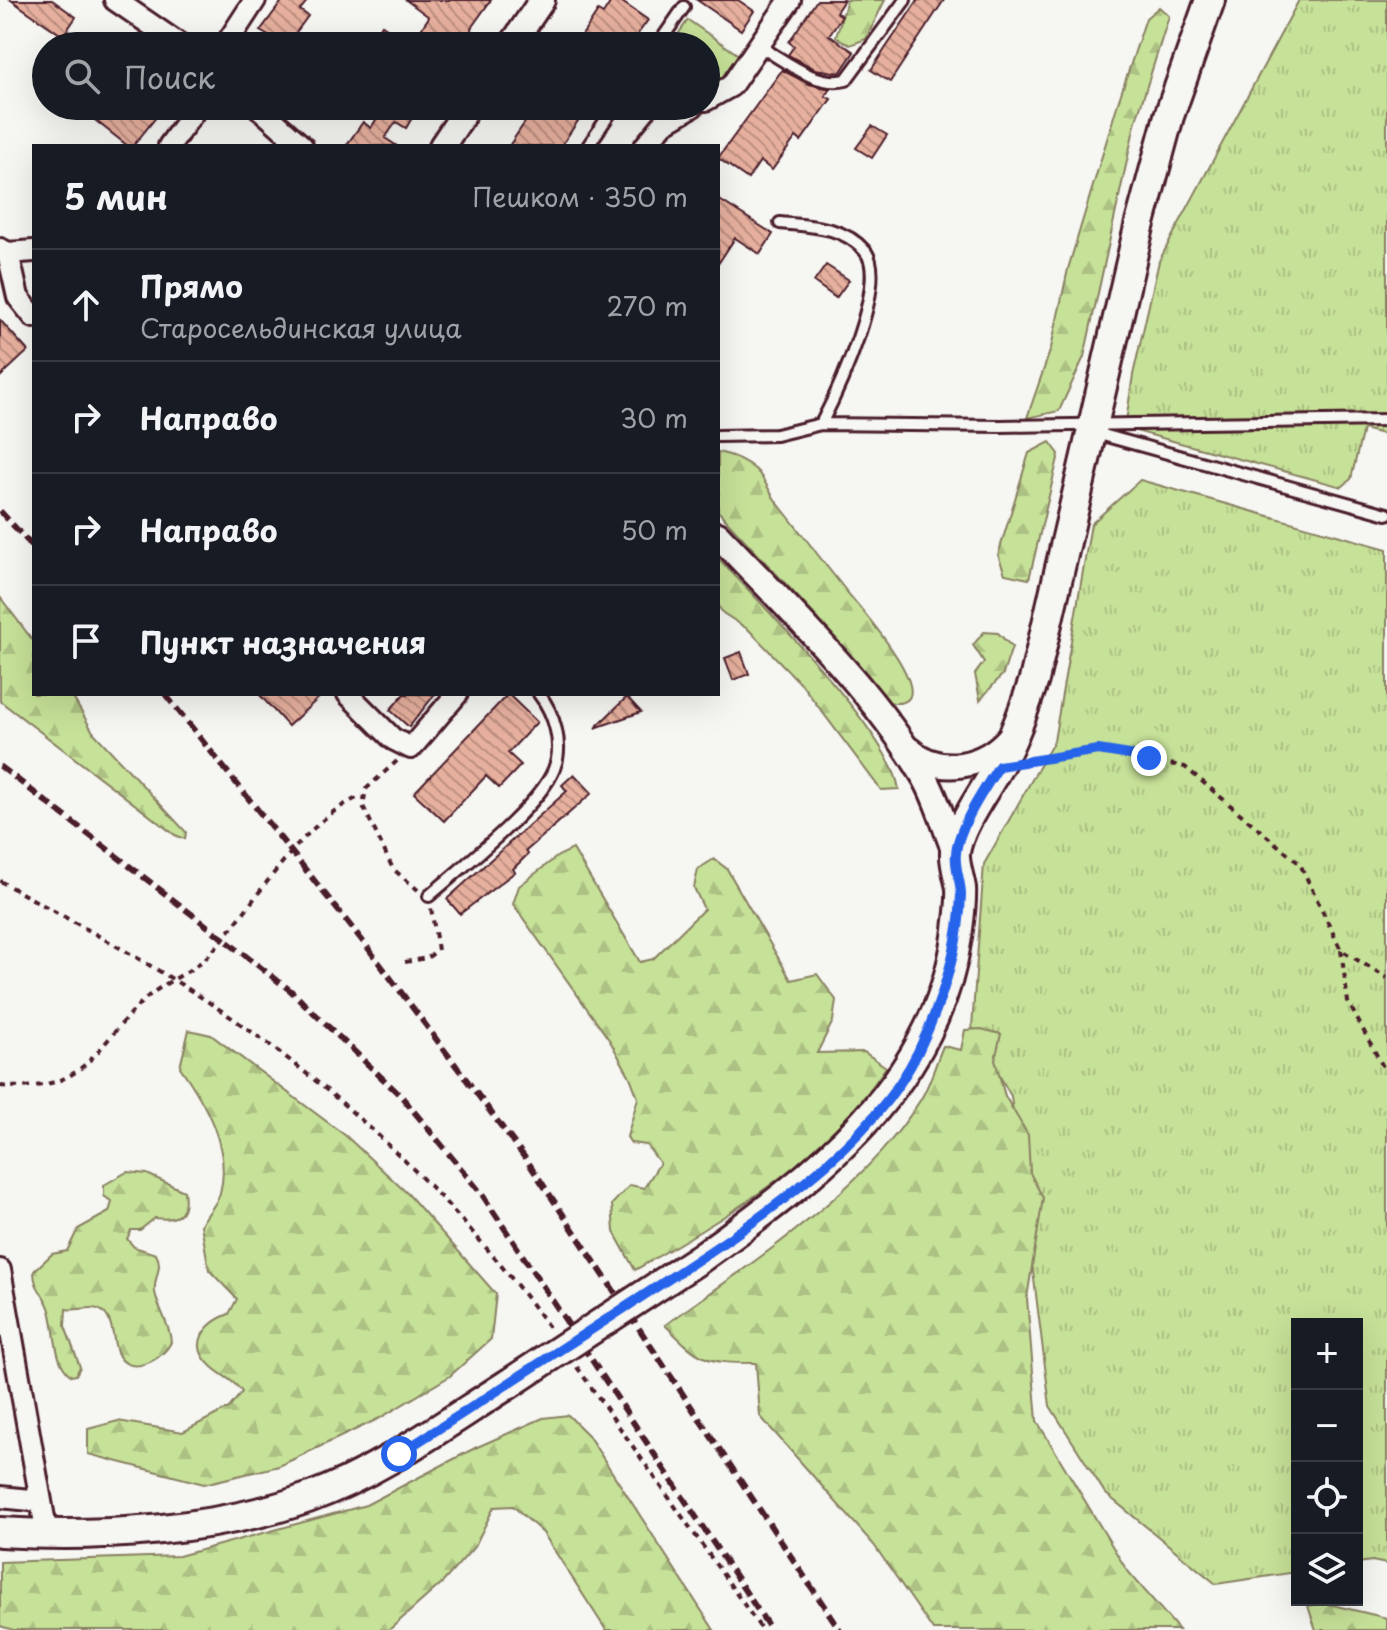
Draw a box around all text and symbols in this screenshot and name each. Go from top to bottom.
search box [32,32,720,120]
icon: search [60,54,104,98]
text: Поиск [124,54,215,99]
text: 5 мин [64,170,168,222]
text: Пешком · 350 m [472,177,688,216]
text: Прямо [140,263,243,308]
icon: ahead [64,283,108,327]
text: 270 m [607,286,688,325]
text: Старосельдинская улица [140,308,462,347]
icon: right [64,395,108,439]
text: Направо [140,395,278,440]
text: 30 m [620,398,688,437]
icon: right [64,507,108,551]
text: Направо [140,507,278,552]
text: 50 m [621,510,688,549]
icon: arrive [64,619,108,663]
text: Пункт назначения [140,619,426,664]
route end [1131,740,1167,776]
map controls [1291,1318,1363,1606]
button: + [1291,1318,1363,1390]
button: − [1291,1390,1363,1462]
route start [381,1436,417,1472]
button: locate [1291,1462,1363,1534]
button: layers [1291,1534,1363,1606]

